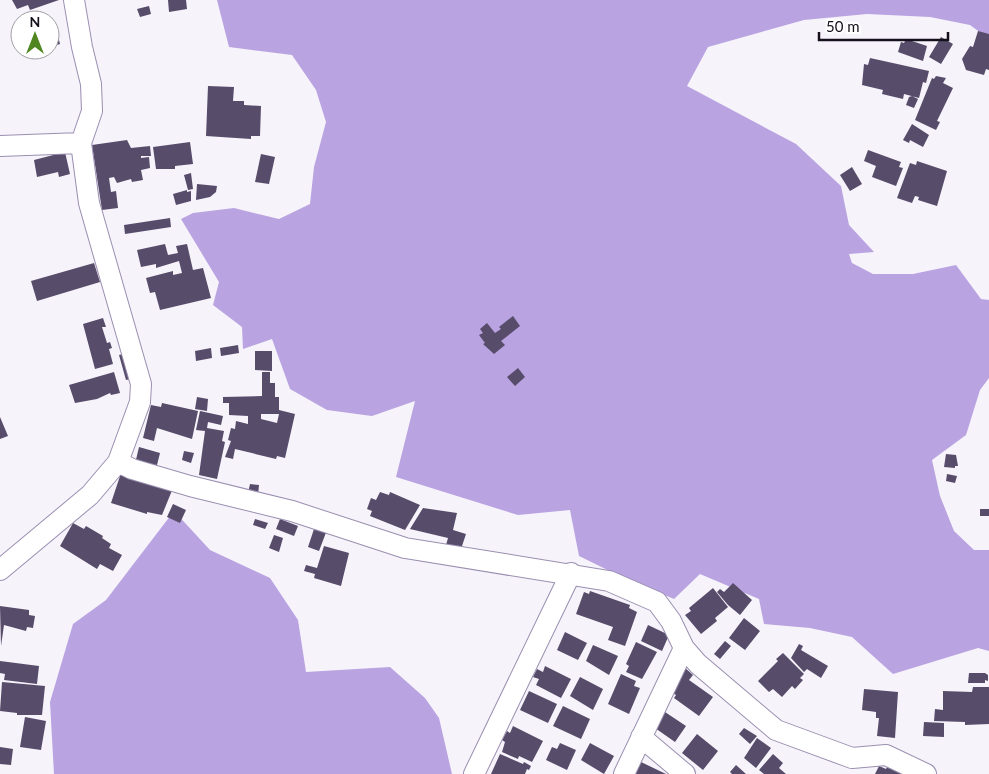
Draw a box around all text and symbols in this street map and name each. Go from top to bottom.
north arrow [10,10,60,60]
scale bar [819,10,948,42]
text: N [30,13,40,30]
text: 50 m [826,17,860,35]

